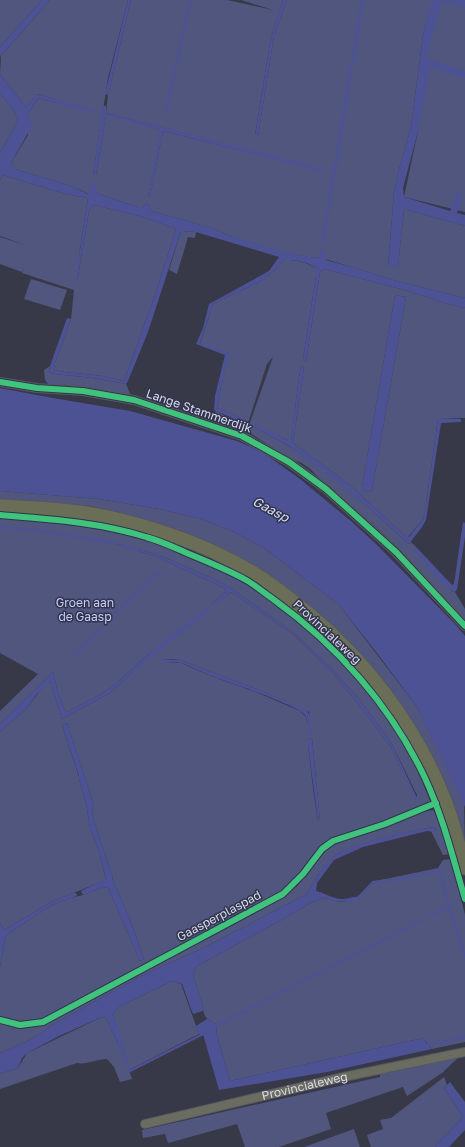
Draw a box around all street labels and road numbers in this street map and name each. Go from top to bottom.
street label: Lange Stammerdijk [144,385,254,436]
street label: Provincialeweg [290,596,365,667]
street label: Gaasperplaspad [174,887,263,944]
street label: Provincialeweg [260,1068,349,1103]

